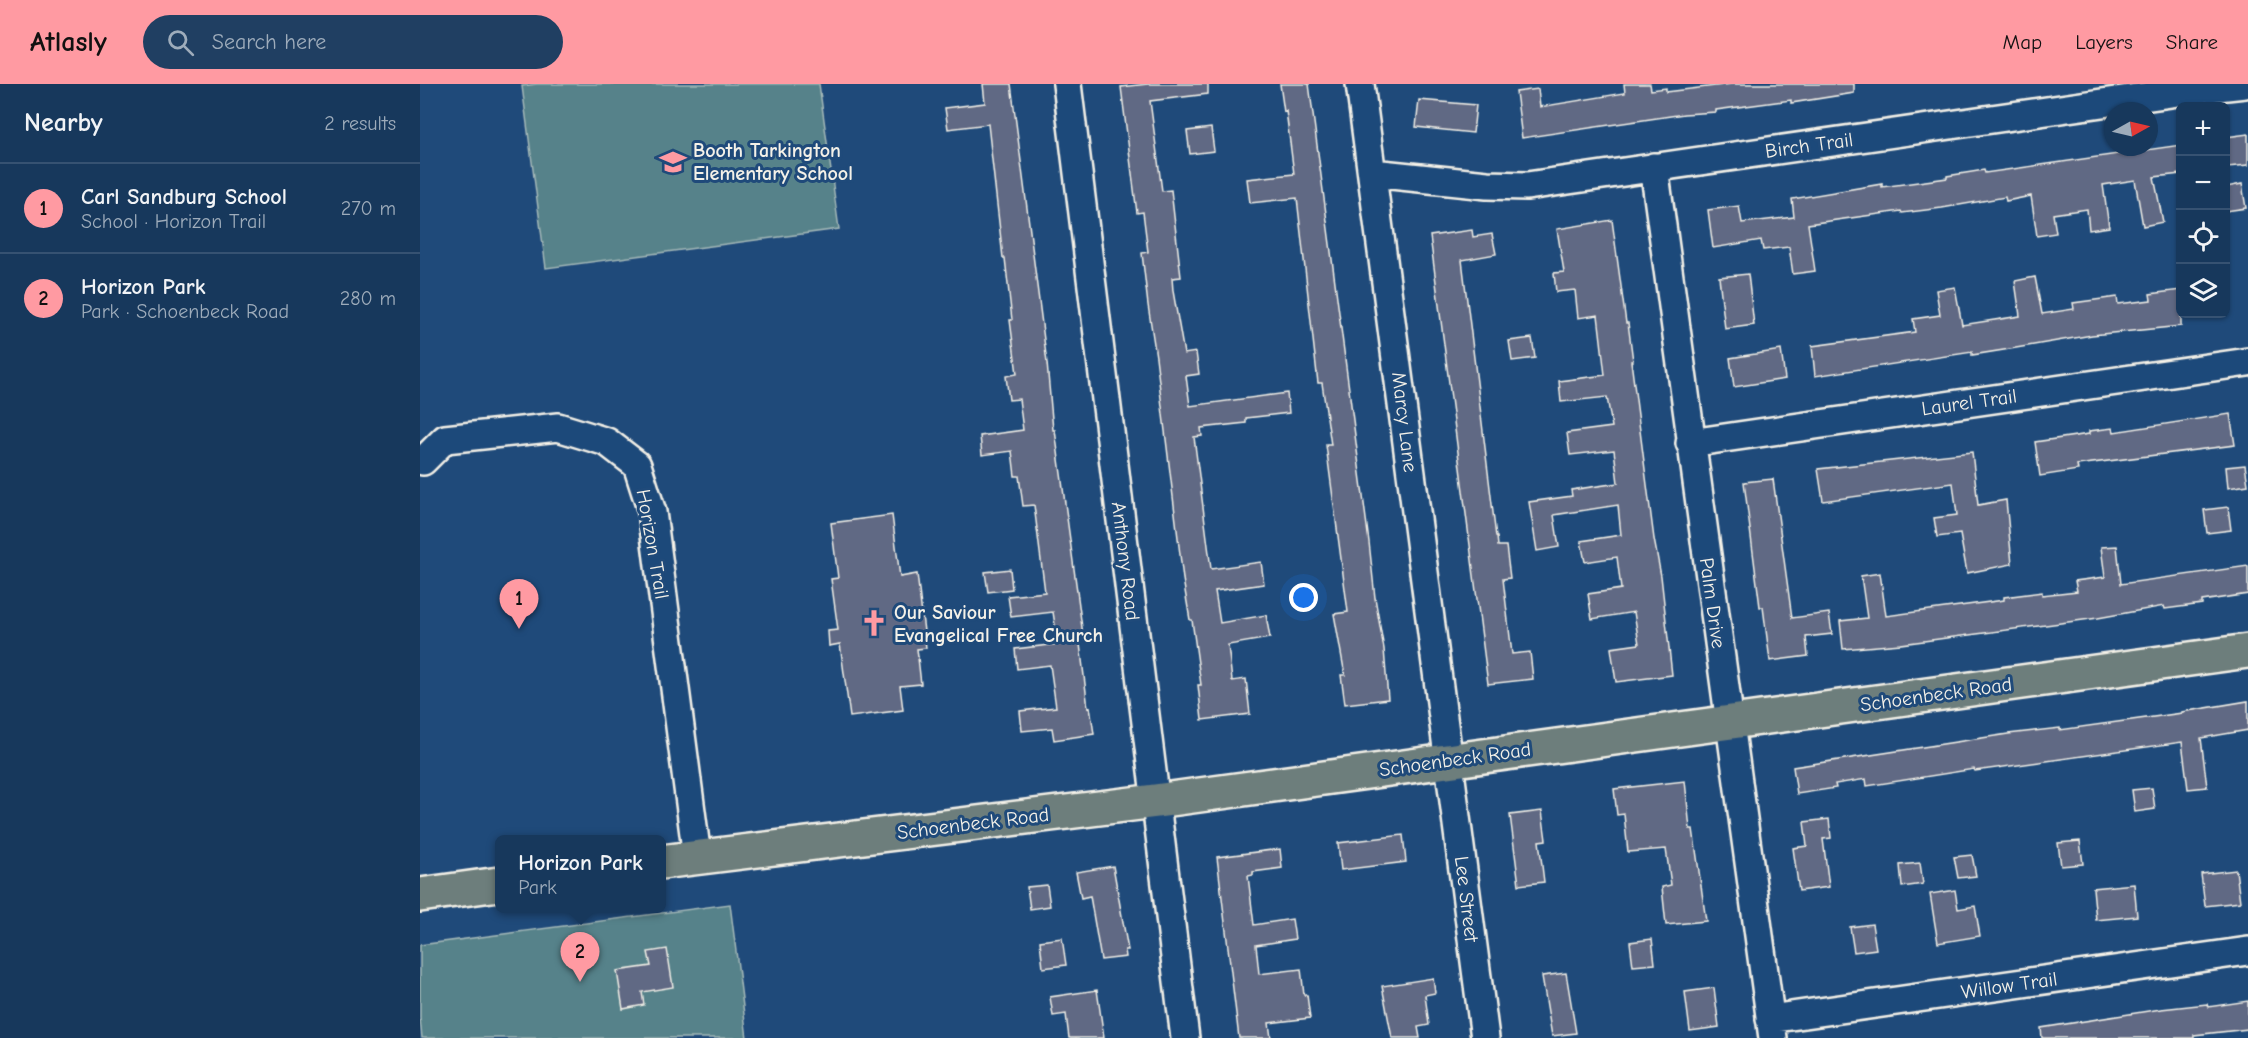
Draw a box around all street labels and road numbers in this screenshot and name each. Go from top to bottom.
street label: Birch Trail [1764,128,1855,163]
street label: Marcy Lane [1387,371,1422,473]
street label: Laurel Trail [1920,384,2018,421]
street label: Horizon Trail [632,487,673,601]
street label: Anthony Road [1107,500,1144,622]
street label: Palm Drive [1695,556,1730,650]
street label: Schoenbeck Road [1859,672,2013,717]
street label: Schoenbeck Road [1378,737,1532,782]
street label: Schoenbeck Road [896,803,1050,844]
street label: Lee Street [1450,855,1483,945]
street label: Willow Trail [1959,967,2059,1004]

